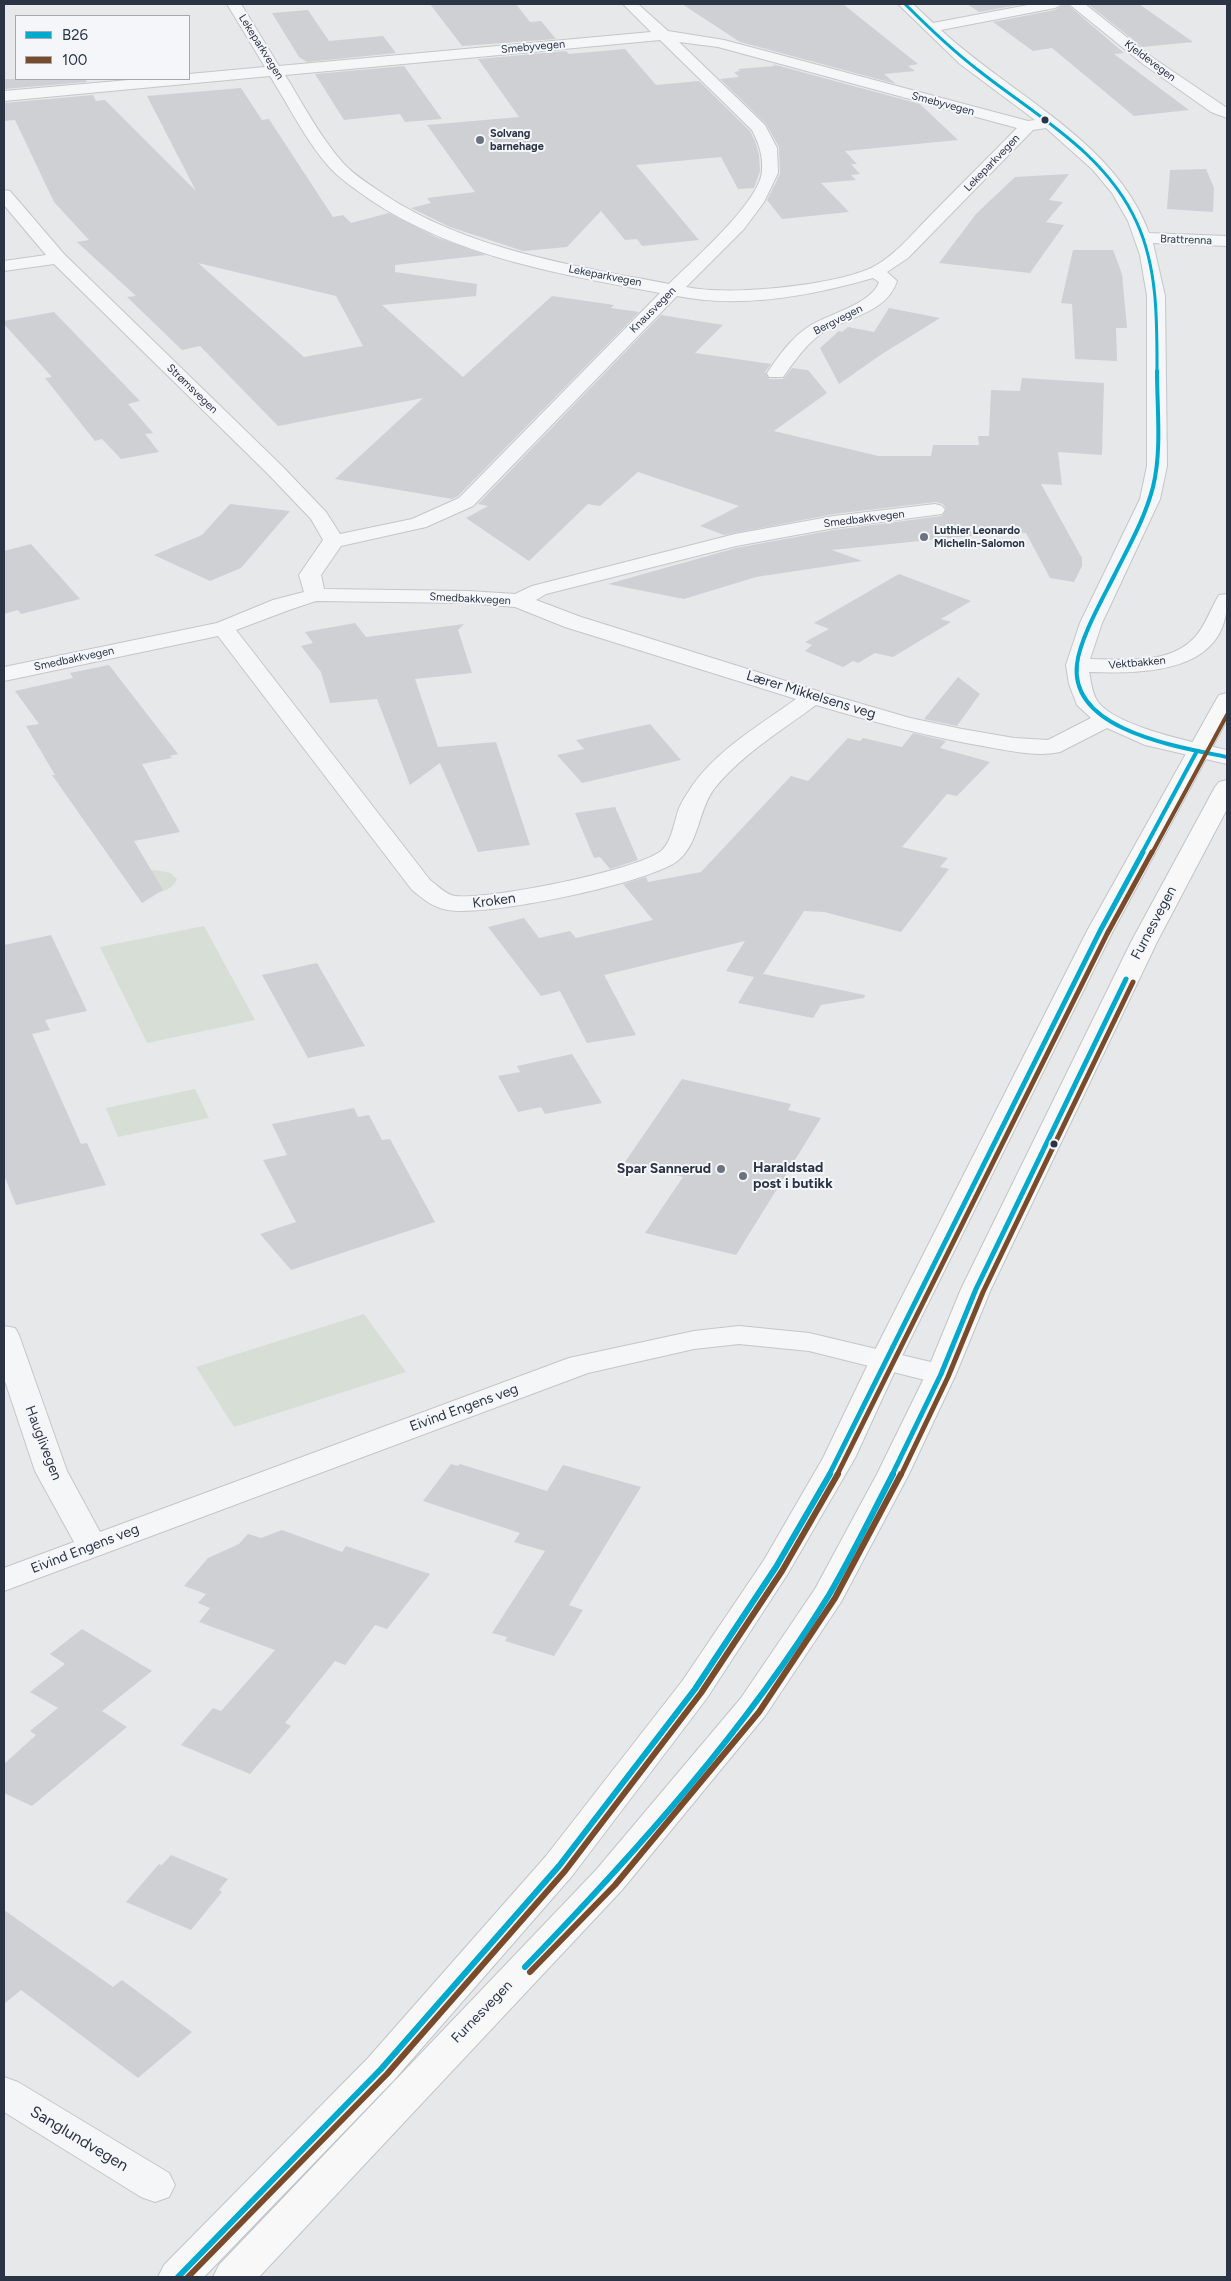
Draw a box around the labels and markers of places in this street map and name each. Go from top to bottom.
unlabelled marker [1040,115,1050,125]
place label: Solvang barnehage [490,127,544,153]
marker: Solvang barnehage [474,134,486,146]
place label: Luthier Leonardo Michelin-Salomon [934,524,1025,550]
marker: Luthier Leonardo Michelin-Salomon [918,531,930,543]
unlabelled marker [1049,1139,1059,1149]
place label: Haraldstad post i butikk [753,1160,833,1192]
place label: Spar Sannerud [617,1161,711,1177]
marker: Spar Sannerud [715,1163,727,1175]
marker: Haraldstad post i butikk [737,1170,749,1182]

